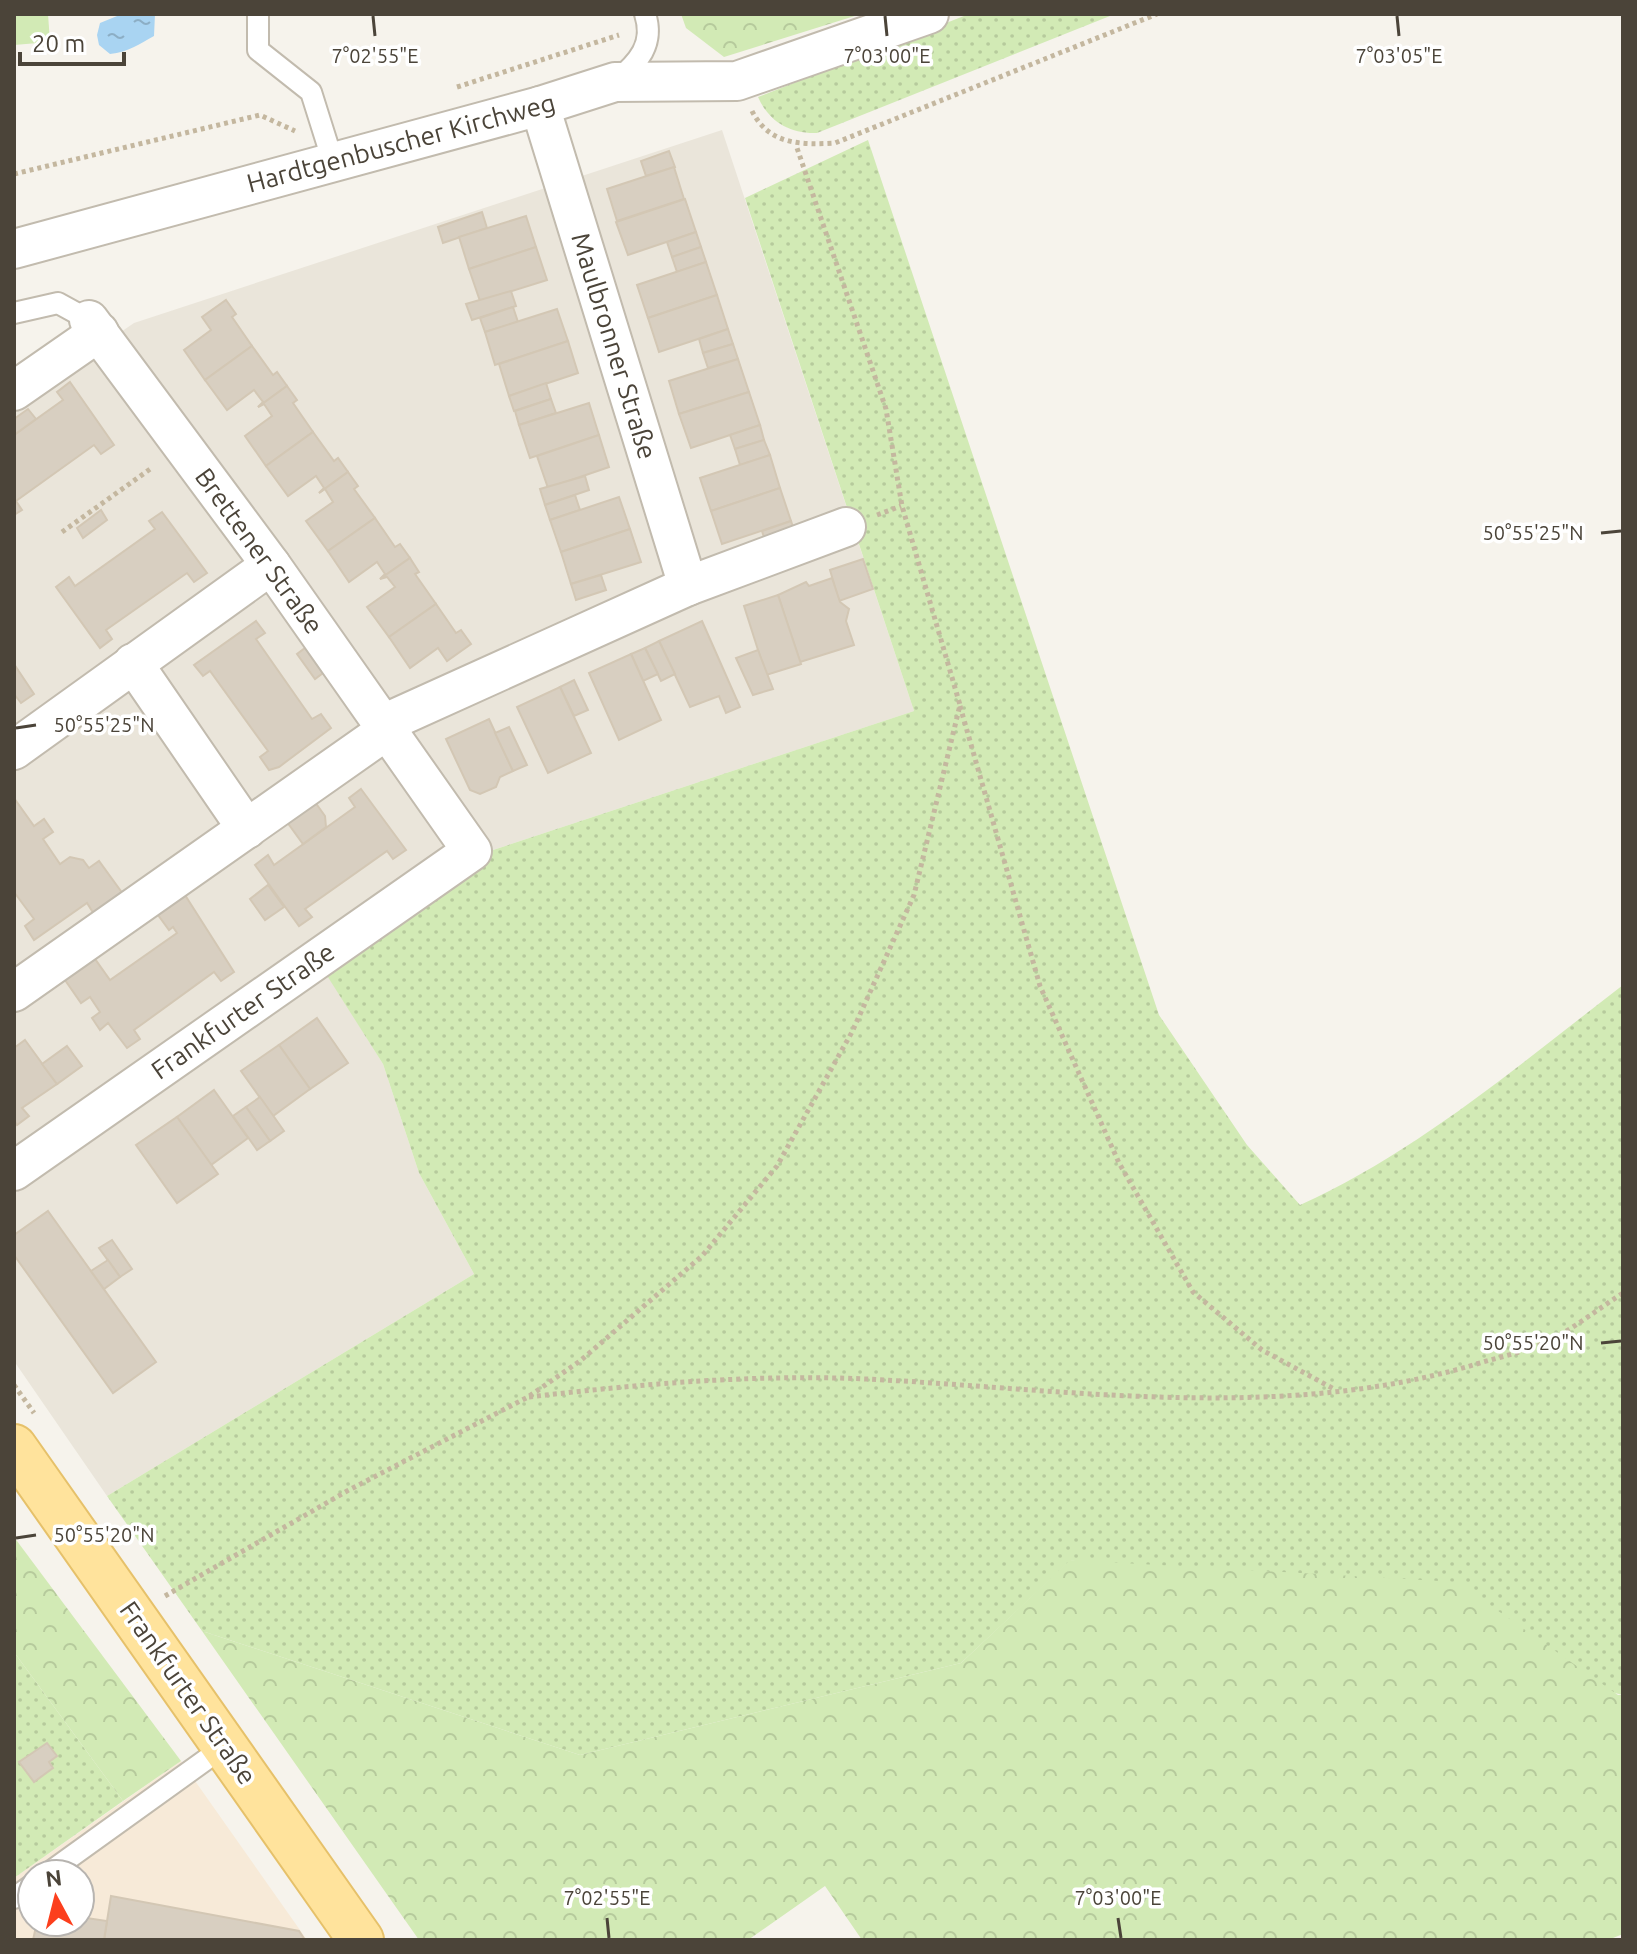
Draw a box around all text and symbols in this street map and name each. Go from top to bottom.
scale bar [20,16,124,66]
text: 20 m [32,30,85,57]
text: 7°02'55"E [332,44,418,67]
text: 7°03'00"E [844,44,930,67]
text: 7°03'05"E [1356,44,1442,67]
street label: Hardtgenbuscher Kirchweg [243,87,558,198]
street label: Maulbronner Straße [566,229,663,462]
street label: Brettener Straße [190,462,329,639]
text: 50°55'25"N [1482,521,1584,544]
text: 50°55'25"N [53,713,155,736]
street label: Frankfurter Straße [146,937,340,1085]
text: 50°55'20"N [1482,1331,1584,1354]
text: 50°55'20"N [53,1523,155,1546]
street label: Frankfurter Straße [114,1596,262,1790]
north arrow [16,1858,96,1938]
text: N [44,1864,63,1891]
text: 7°02'55"E [564,1886,650,1909]
text: 7°03'00"E [1075,1886,1161,1909]

